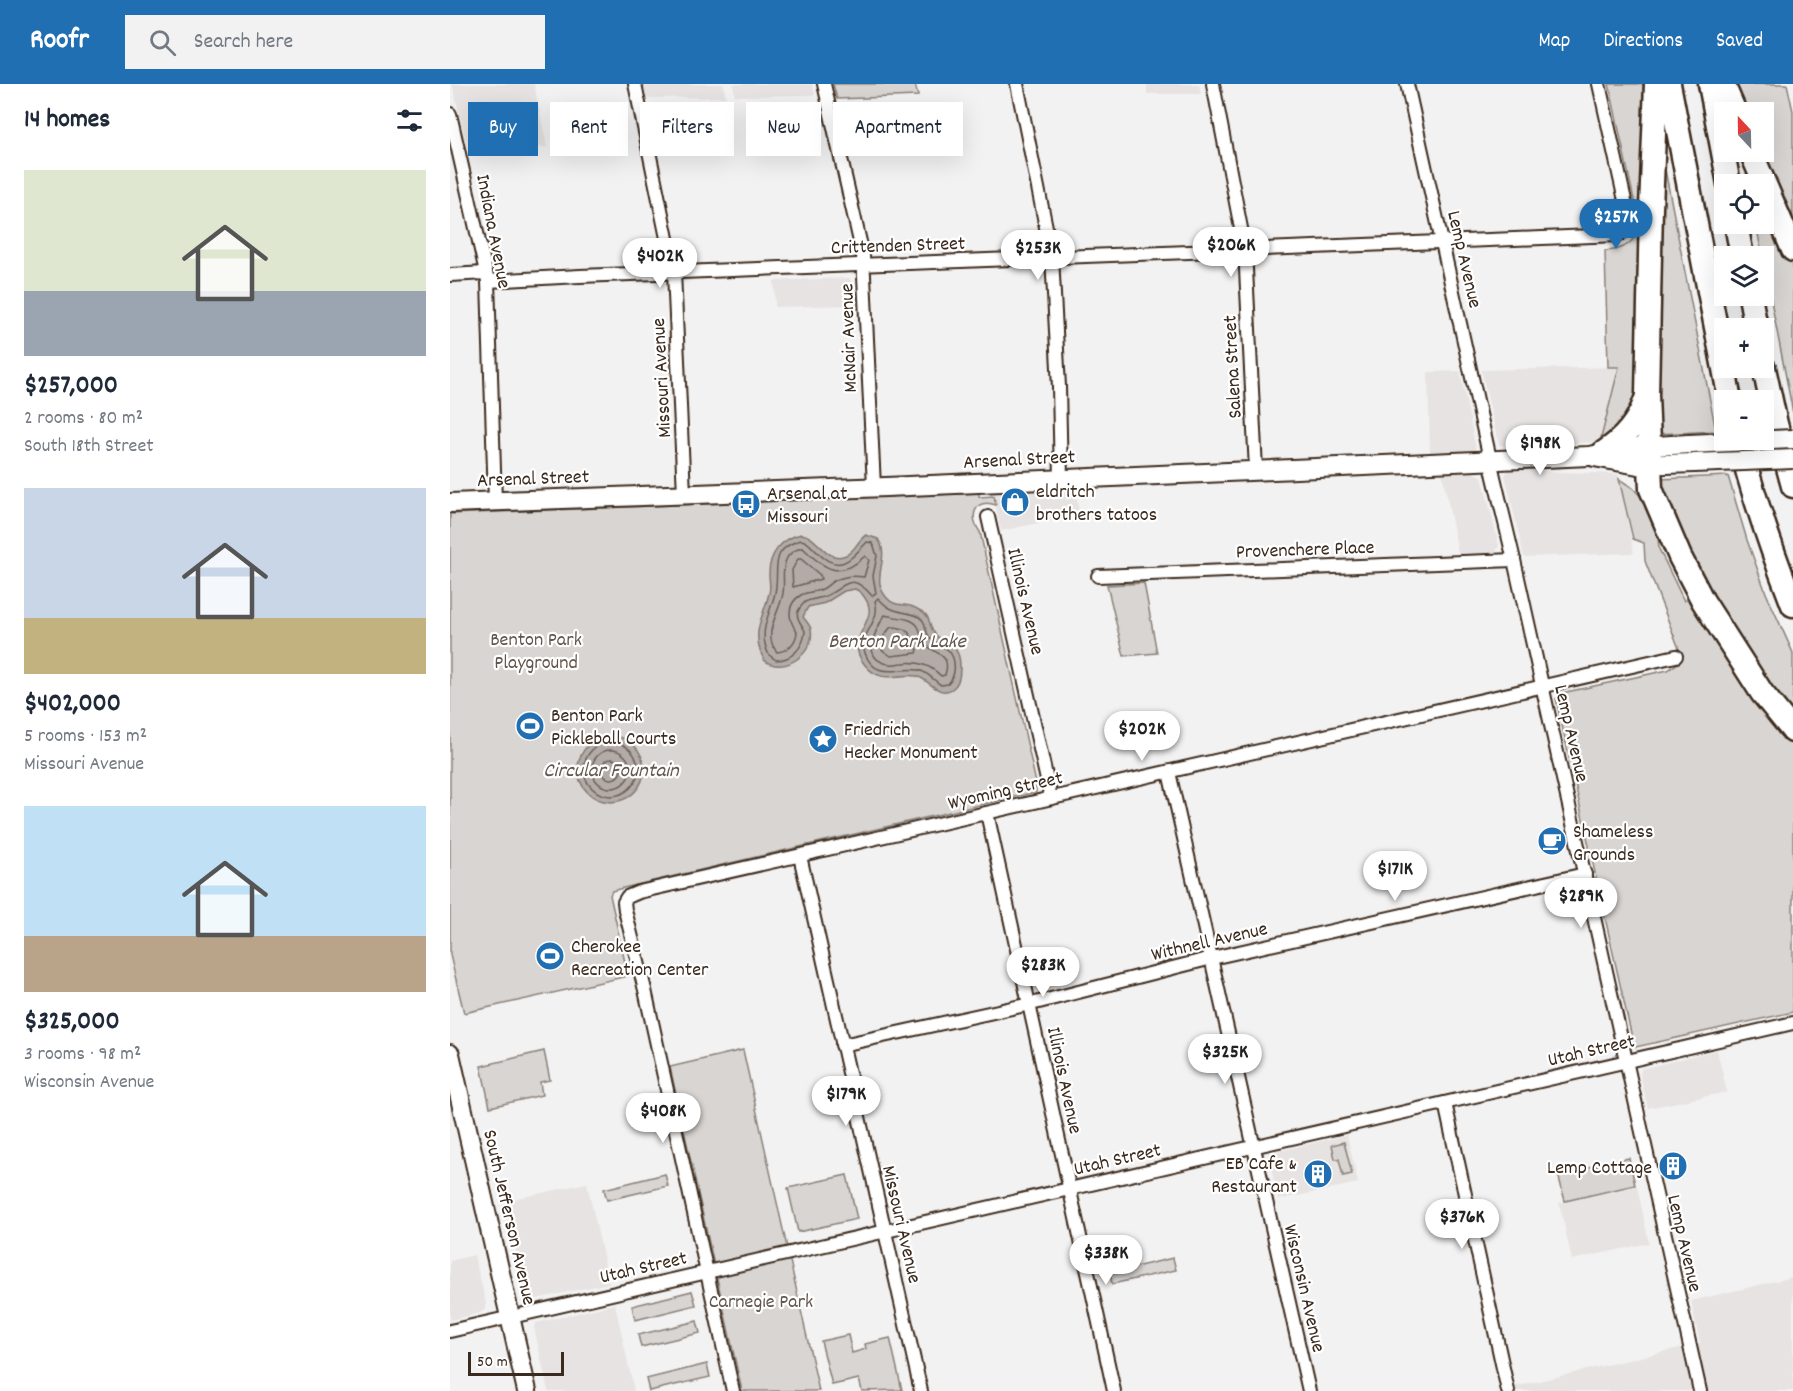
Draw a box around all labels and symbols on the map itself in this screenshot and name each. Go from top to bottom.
north arrow [1714,102,1774,162]
street label: Indiana Avenue [467,172,517,291]
pin: $257K [1574,199,1658,250]
street label: Lemp Avenue [1438,208,1488,311]
pin: $206K [1189,227,1273,278]
pin: $253K [996,230,1080,281]
street label: Crittenden Street [830,231,966,263]
pin: $402K [618,238,702,289]
street label: McNair Avenue [834,283,866,393]
street label: Salena Street [1217,314,1251,419]
street label: Missouri Avenue [646,317,680,439]
pin: $198K [1498,425,1582,476]
street label: Arsenal Street [962,444,1076,478]
street label: Arsenal Street [477,464,590,496]
place label: eldritch brothers tatoos [1036,479,1157,530]
place label: Arsenal at Missouri [767,481,847,532]
shop icon: eldritch brothers tatoos [999,486,1031,518]
bus stop icon: Arsenal at Missouri [730,488,762,520]
street label: Provenchere Place [1235,535,1375,567]
street label: Illinois Avenue [998,545,1050,658]
park label: Benton Park Playground [490,627,582,678]
water label: Benton Park Lake [828,628,967,658]
street label: Lemp Avenue [1545,682,1595,785]
place label: Benton Park Pickleball Courts [551,703,676,754]
sports icon: Benton Park Pickleball Courts [514,710,546,742]
pin: $202K [1100,711,1184,762]
place label: Friedrich Hecker Monument [844,717,978,768]
place icon: Friedrich Hecker Monument [807,723,839,755]
water label: Circular Fountain [543,757,680,787]
street label: Wyoming Street [945,765,1066,819]
place label: Shameless Grounds [1573,819,1653,870]
cafe icon: Shameless Grounds [1536,825,1568,857]
pin: $171K [1353,851,1437,902]
pin: $289K [1539,878,1623,929]
street label: Withnell Avenue [1149,916,1271,970]
place label: Cherokee Recreation Center [571,934,709,985]
sports icon: Cherokee Recreation Center [534,940,566,972]
pin: $283K [1001,947,1085,998]
street label: Illinois Avenue [1038,1024,1088,1137]
street label: Utah Street [1545,1028,1638,1076]
pin: $325K [1183,1034,1267,1085]
pin: $179K [804,1076,888,1127]
pin: $408K [621,1093,705,1144]
street label: South Jefferson Avenue [474,1127,542,1308]
street label: Utah Street [1071,1137,1164,1185]
building icon: Lemp Cottage [1657,1150,1689,1182]
place label: EB Cafe & Restaurant [1211,1151,1297,1202]
place label: Lemp Cottage [1547,1155,1652,1183]
building icon: EB Cafe & Restaurant [1302,1158,1334,1190]
street label: Missouri Avenue [873,1163,927,1287]
street label: Lemp Avenue [1658,1192,1708,1295]
pin: $376K [1420,1199,1504,1250]
street label: Wisconsin Avenue [1275,1222,1331,1356]
pin: $338K [1064,1235,1148,1286]
street label: Utah Street [597,1245,690,1293]
park label: Carnegie Park [709,1289,813,1317]
scale bar [468,1349,564,1376]

